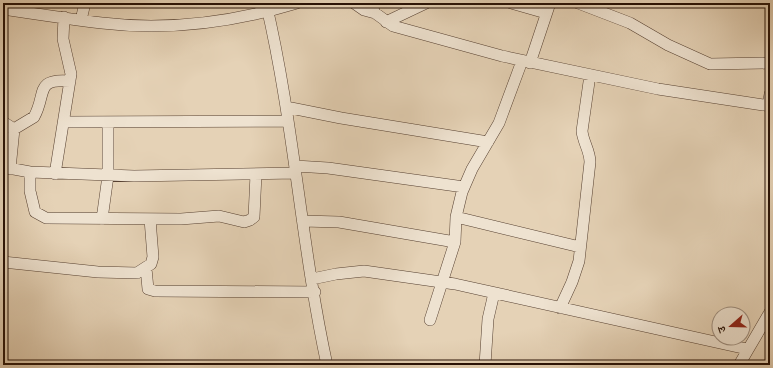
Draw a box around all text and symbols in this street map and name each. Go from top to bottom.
north arrow [711,306,751,346]
text: उ [715,322,731,335]

